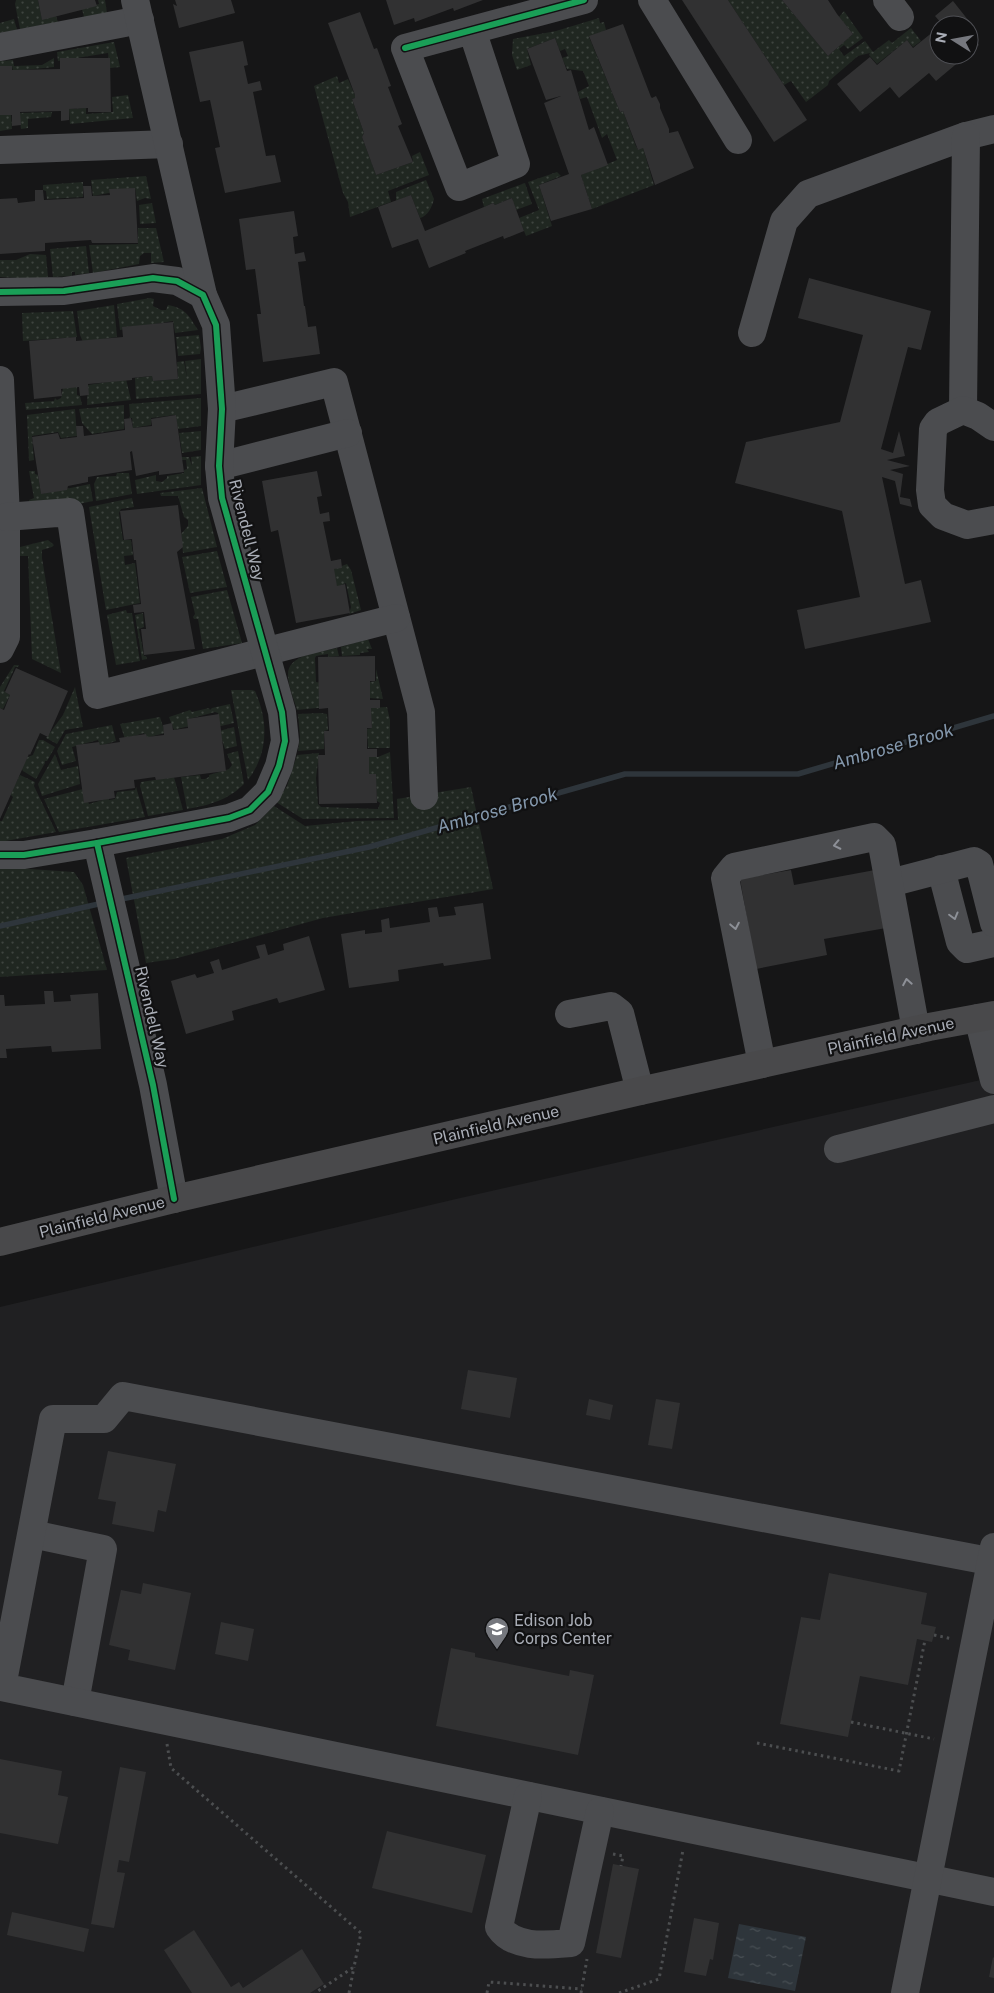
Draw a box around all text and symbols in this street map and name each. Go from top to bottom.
north arrow [929,15,979,65]
text: N [932,31,950,44]
street label: Rivendell Way [225,477,269,583]
water label: Ambrose Brook [830,719,956,773]
water label: Ambrose Brook [434,783,560,837]
one-way arrow [833,839,842,850]
one-way arrow [948,912,958,920]
one-way arrow [729,922,739,931]
street label: Rivendell Way [131,964,173,1070]
one-way arrow [903,978,913,986]
street label: Plainfield Avenue [826,1013,956,1059]
street label: Plainfield Avenue [431,1101,561,1149]
street label: Plainfield Avenue [37,1192,167,1242]
place label: Edison Job Corps Center [514,1611,612,1648]
school or university icon: Edison Job Corps Center [484,1616,510,1650]

